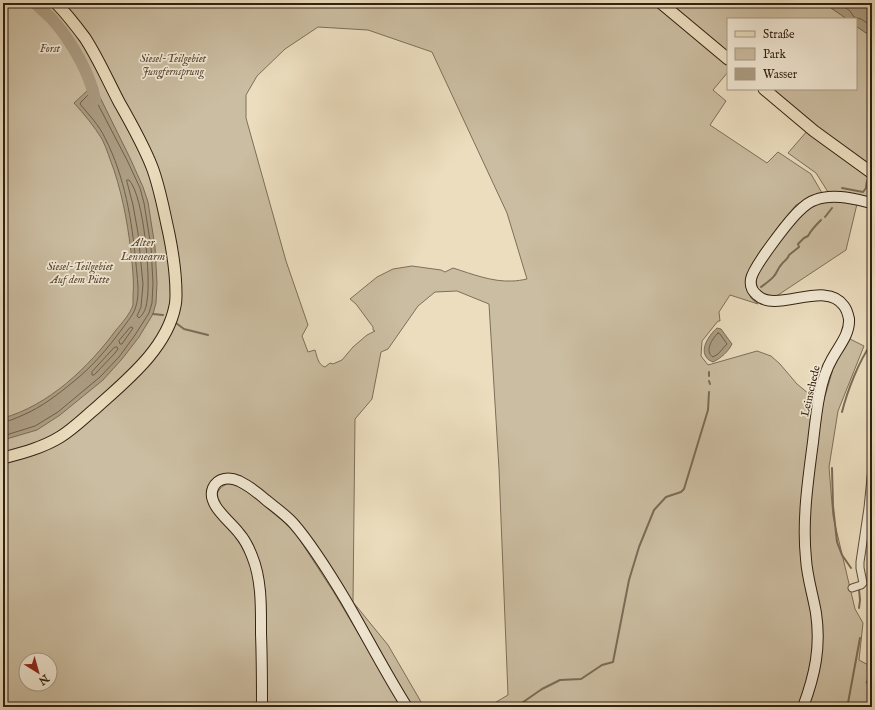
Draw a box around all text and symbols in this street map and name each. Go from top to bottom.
legend [727,18,857,90]
text: Straße [763,27,795,42]
park label: Forst [40,42,61,56]
text: Park [763,47,786,62]
park label: Siesel-Teilgebiet Jungfernsprung [140,52,207,80]
text: Wasser [763,67,798,82]
water label: Alter Lennearm [120,235,165,264]
park label: Siesel-Teilgebiet Auf dem Pütte [47,260,114,287]
street label: Leinschede [798,364,824,418]
north arrow [18,652,58,692]
text: N [35,670,52,688]

